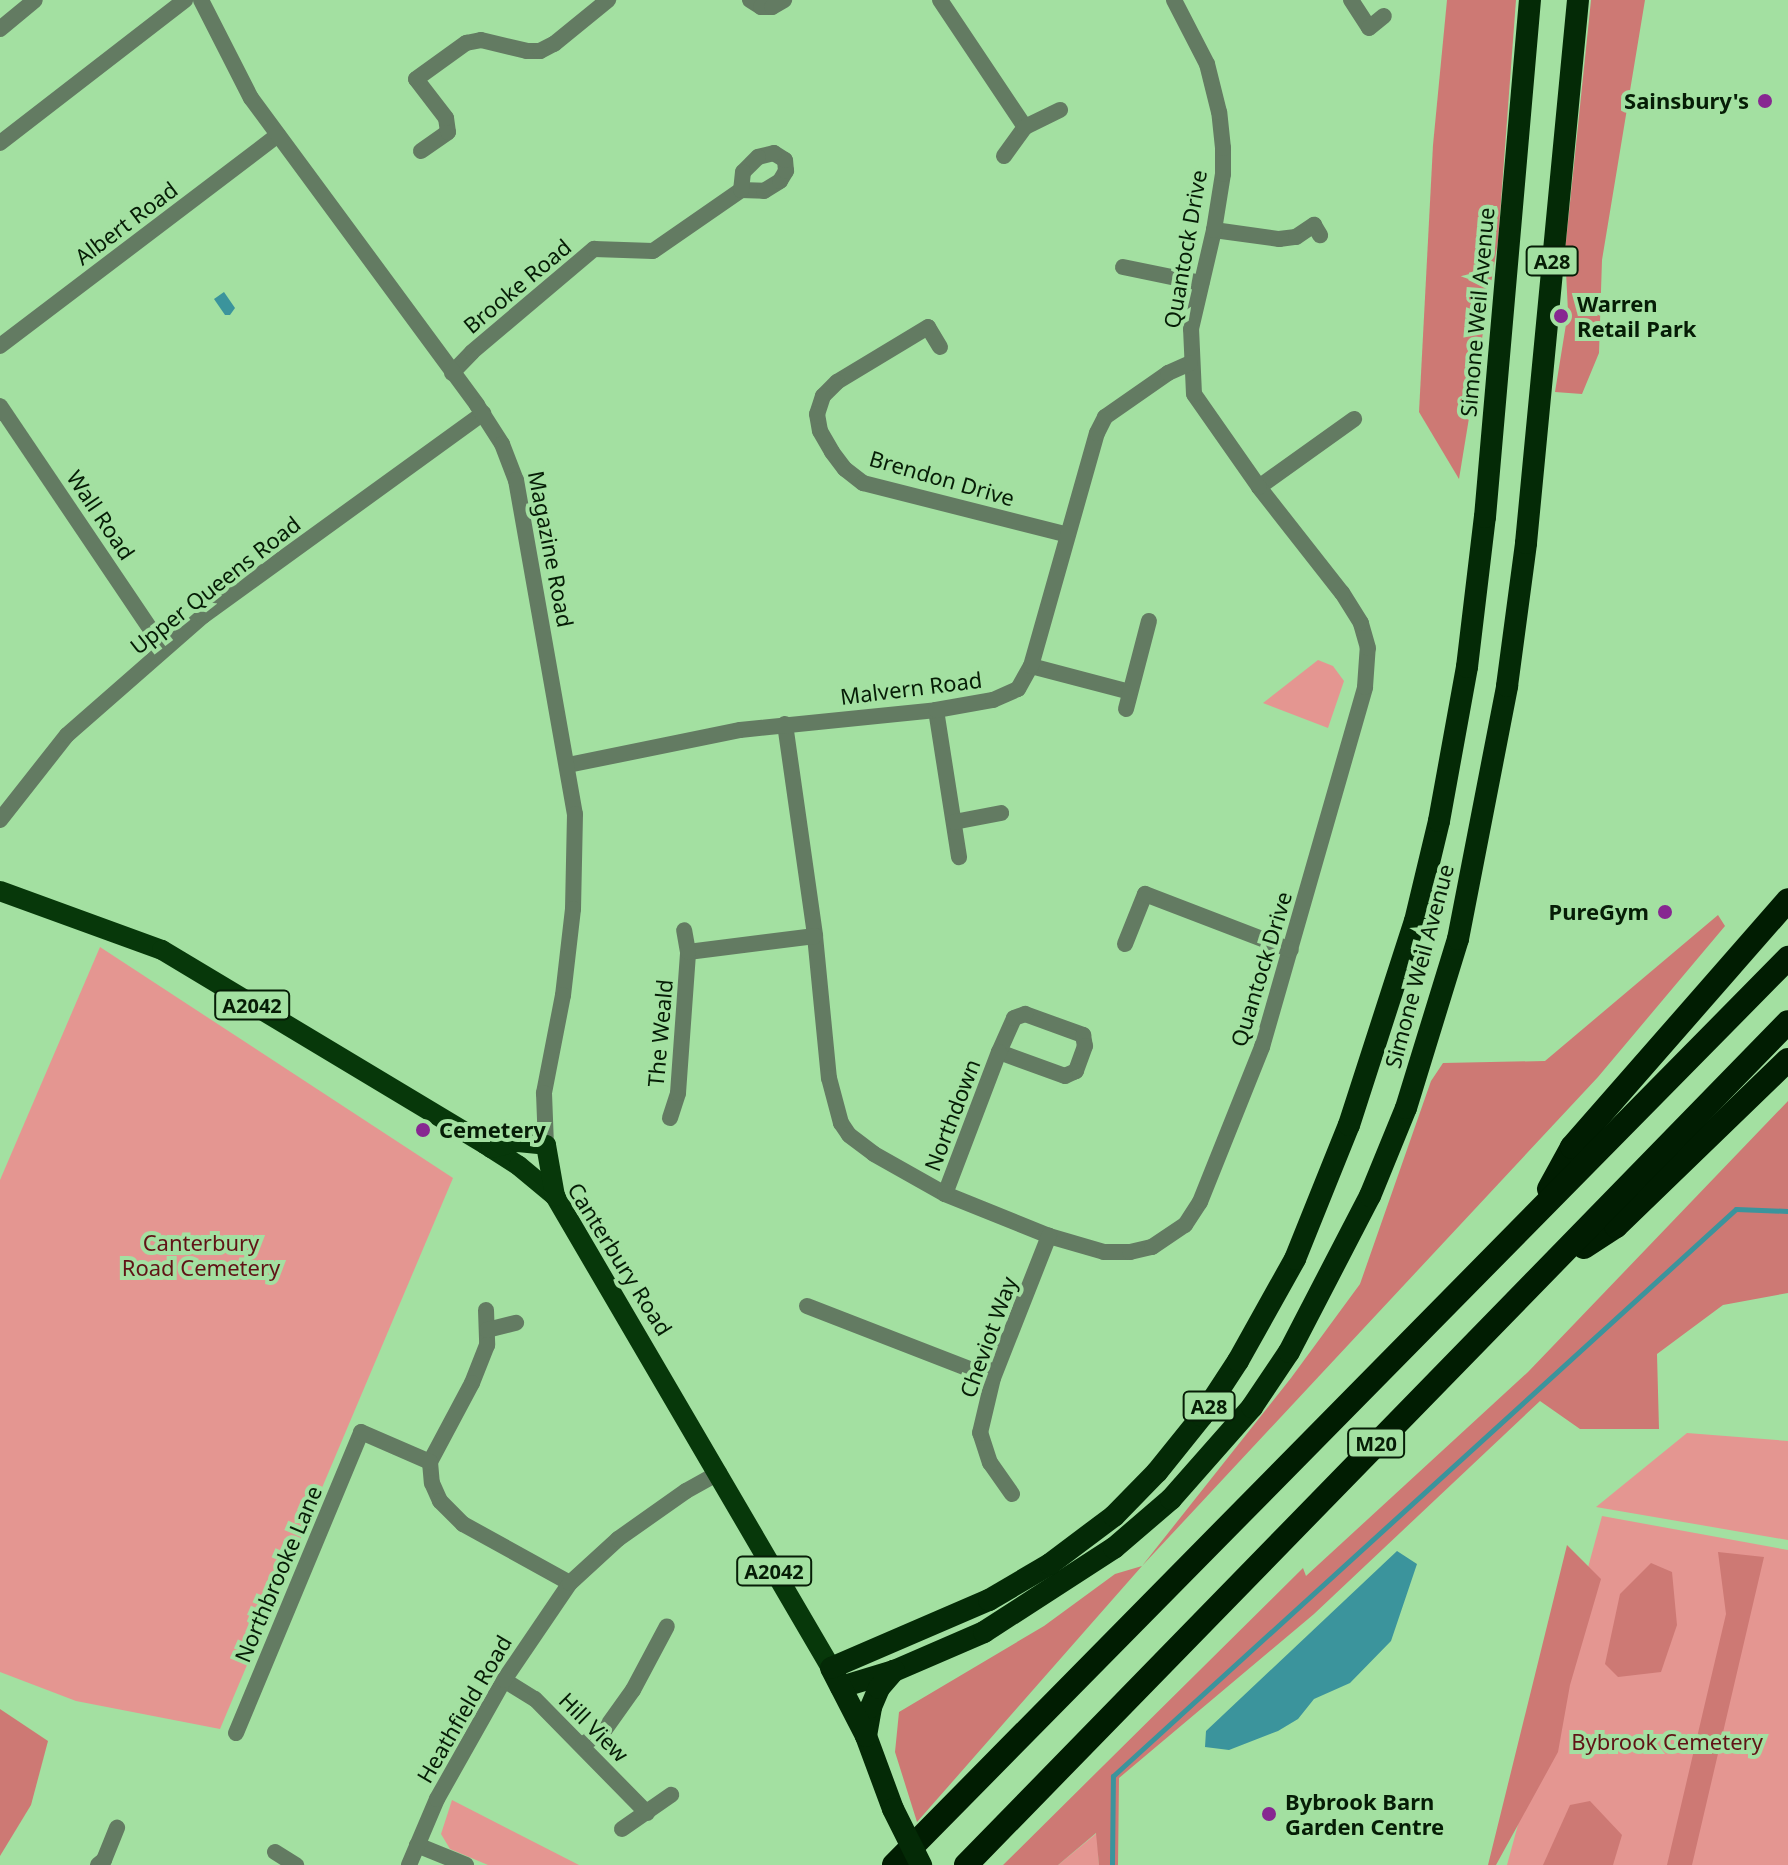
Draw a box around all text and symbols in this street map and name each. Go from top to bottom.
place label: Sainsbury's [1624,88,1749,114]
marker: Sainsbury's [1756,92,1774,110]
street label: Quantock Drive [1158,168,1212,330]
street label: Albert Road [70,176,182,270]
street label: Simone Weil Avenue [1455,206,1499,418]
street label: Brooke Road [458,233,576,339]
road number: A28 [1524,245,1580,277]
place label: Warren Retail Park [1577,290,1696,342]
marker: Warren Retail Park [1552,307,1570,325]
street label: Brendon Drive [867,445,1017,511]
street label: Wall Road [61,465,141,565]
street label: Magazine Road [523,469,579,629]
street label: Upper Queens Road [125,510,305,660]
street label: Malvern Road [839,666,983,710]
street label: Simone Weil Avenue [1379,861,1459,1071]
street label: Quantock Drive [1225,888,1297,1050]
place label: PureGym [1549,899,1649,925]
marker: PureGym [1656,903,1674,921]
street label: The Weald [642,978,678,1088]
road number: A2042 [214,989,290,1021]
street label: Northdown [919,1055,985,1175]
place label: Cemetery [439,1117,546,1143]
marker: Cemetery [414,1121,432,1139]
street label: Canterbury Road [562,1178,678,1340]
park label: Canterbury Road Cemetery [122,1229,280,1280]
street label: Cheviot Way [954,1273,1022,1401]
road number: A28 [1181,1390,1237,1422]
road number: M20 [1346,1427,1406,1459]
street label: Northbrooke Lane [229,1482,327,1666]
road number: A2042 [736,1555,812,1587]
street label: Heathfield Road [411,1631,517,1787]
street label: Hill View [554,1687,634,1767]
park label: Bybrook Cemetery [1571,1729,1763,1755]
place label: Bybrook Barn Garden Centre [1285,1788,1444,1840]
marker: Bybrook Barn Garden Centre [1260,1805,1278,1823]

